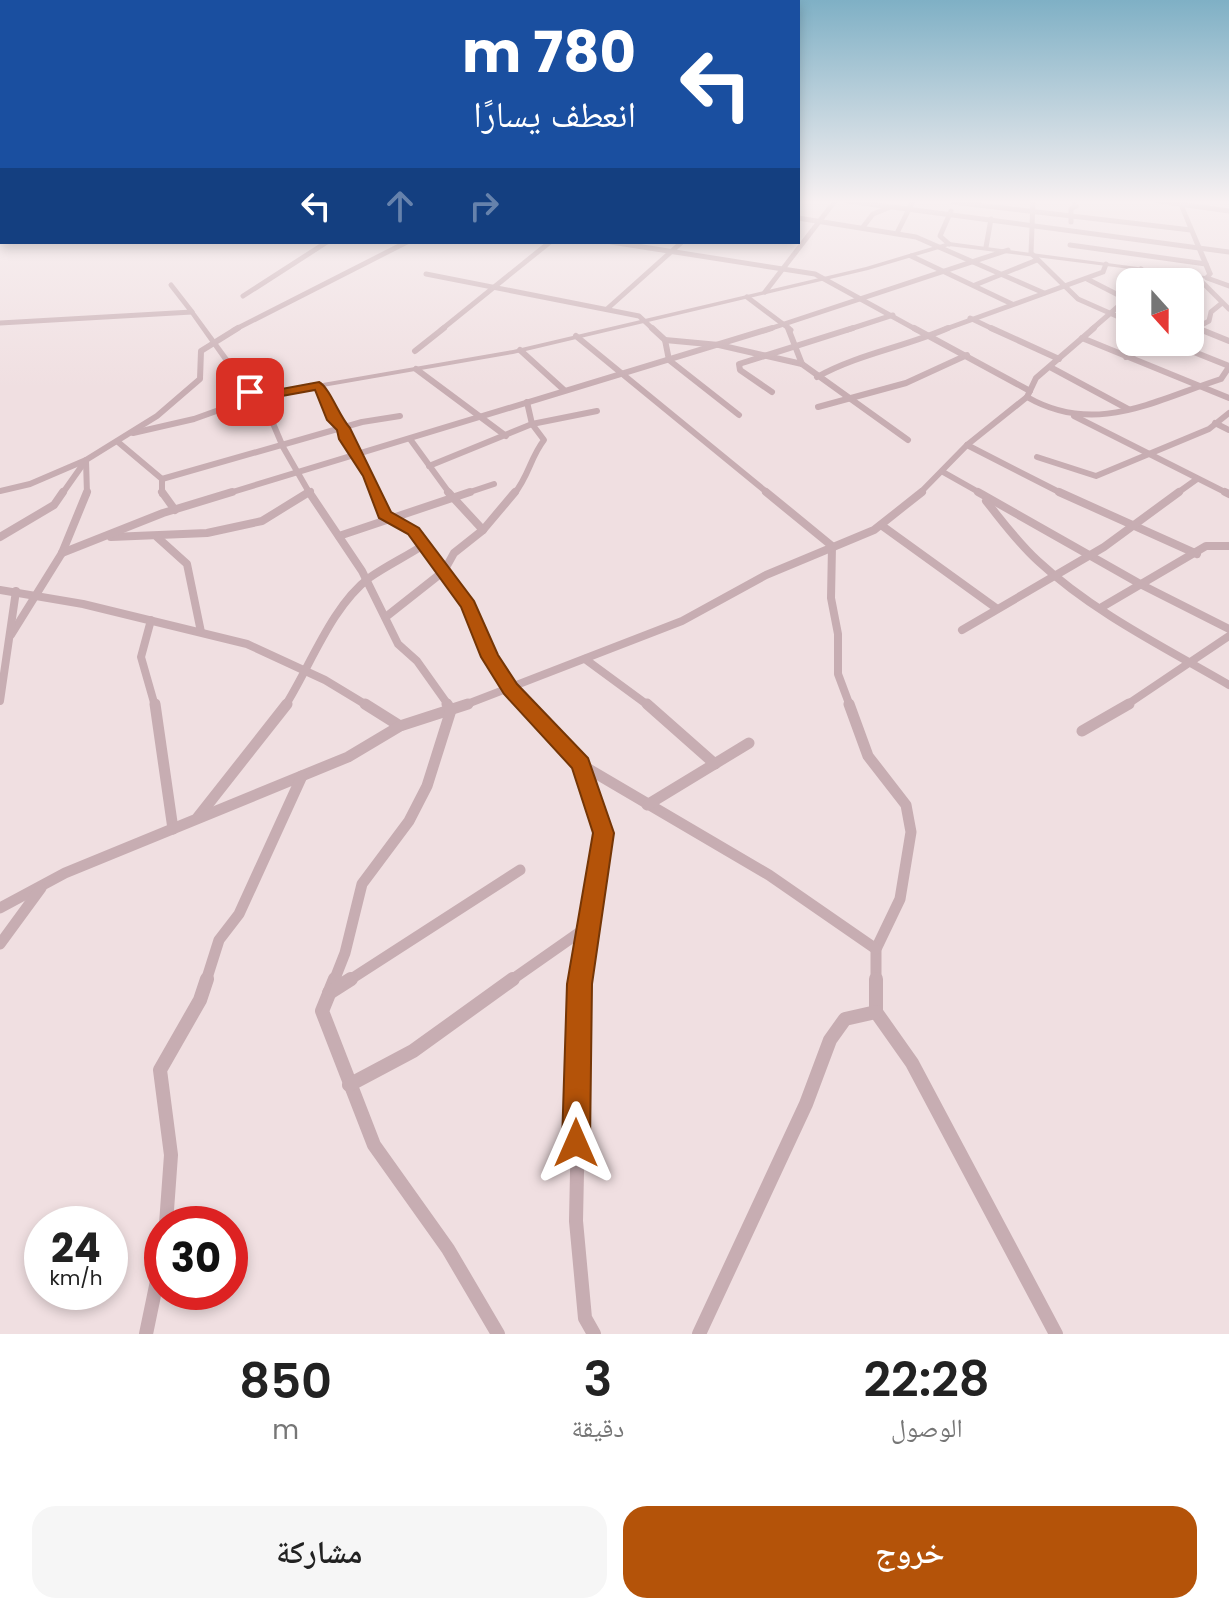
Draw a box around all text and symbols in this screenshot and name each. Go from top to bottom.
text: 780 m [462,13,636,92]
icon: left [664,32,768,136]
text: انعطف يسارًا [473,89,636,140]
icon: left [294,184,338,228]
icon: ahead [378,184,422,228]
icon: right [462,184,506,228]
north arrow [1116,268,1204,356]
map controls [1116,268,1204,356]
pin [216,358,284,426]
icon: arrive [228,370,272,414]
position arrow [534,1101,618,1185]
speed limit sign: 30 [144,1206,248,1310]
text: 24 [51,1220,101,1276]
text: km/h [49,1264,103,1292]
text: 3 [583,1346,612,1413]
text: 22:28 [864,1346,990,1413]
text: 850 [239,1348,332,1415]
text: دقيقة [571,1410,624,1446]
text: الوصول [891,1410,963,1446]
text: m [272,1412,299,1448]
button: مشاركة [32,1506,607,1598]
button: خروج [623,1506,1197,1598]

